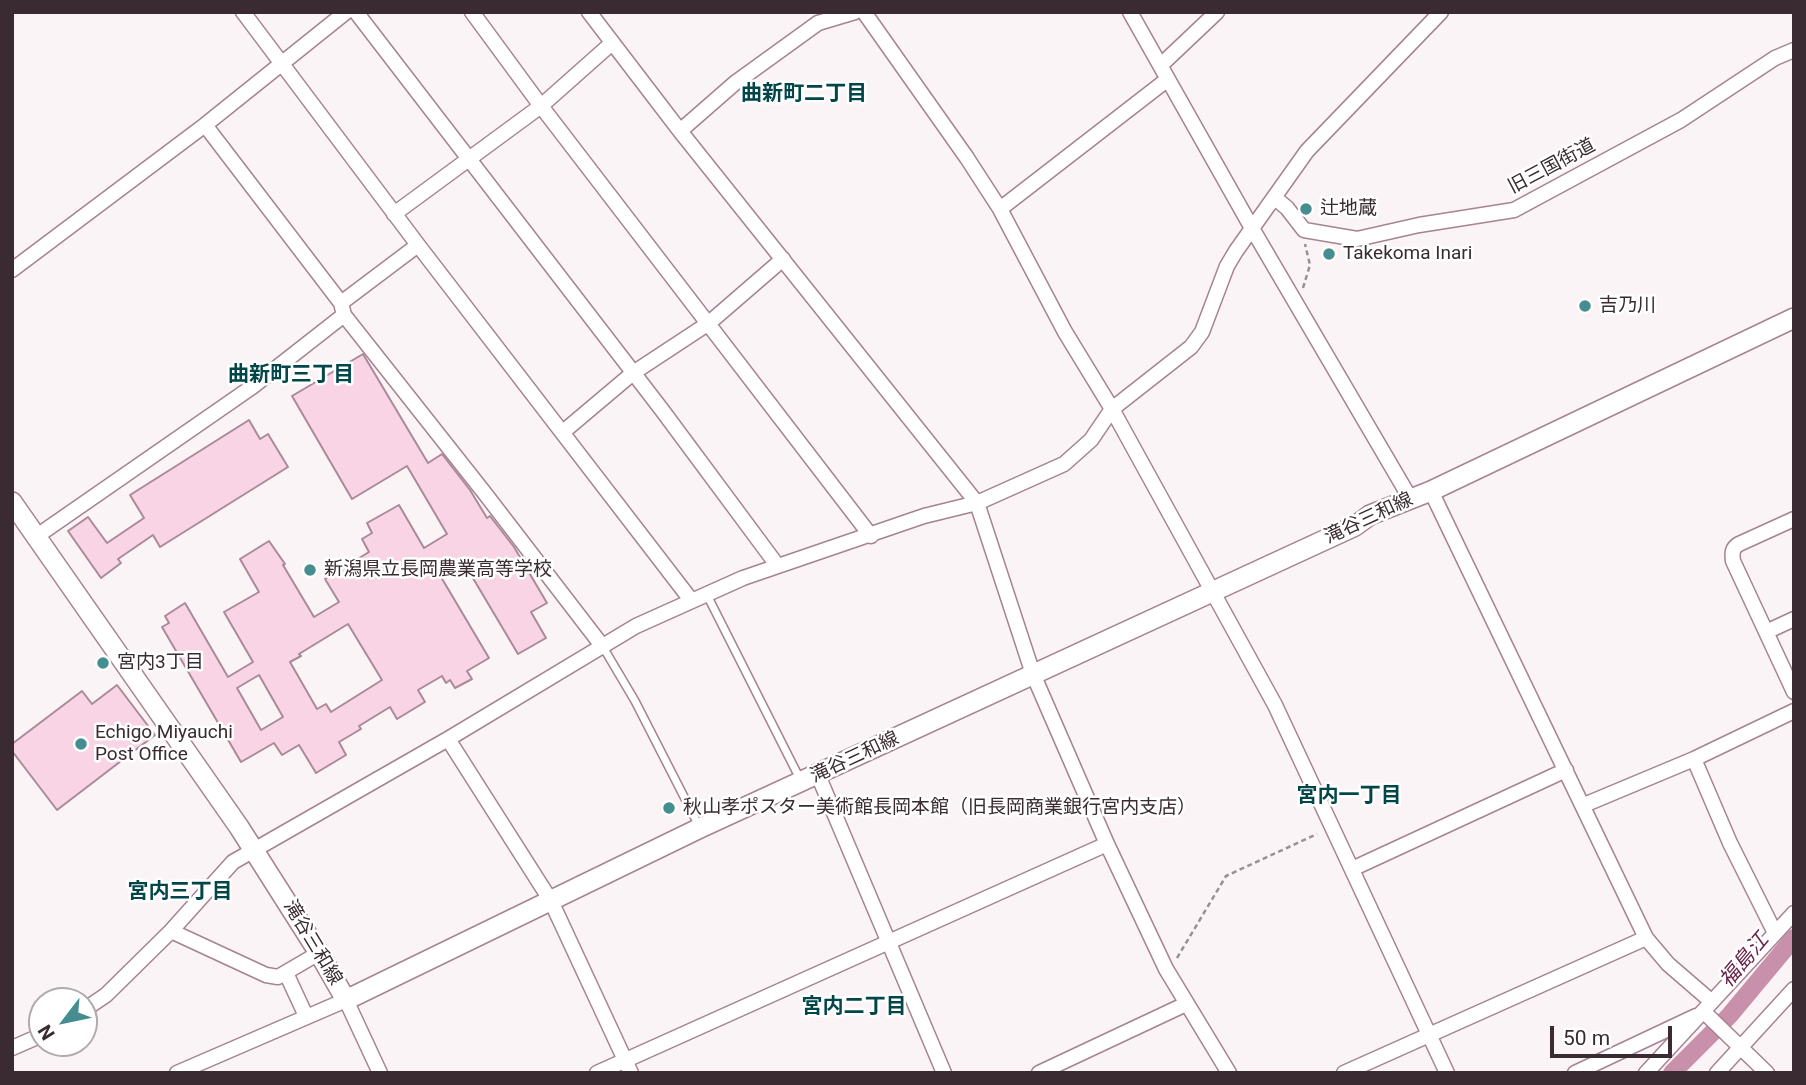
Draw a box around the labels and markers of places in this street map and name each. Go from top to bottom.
place label: 辻地蔵 [1320,198,1377,220]
marker: 辻地蔵 [1298,201,1314,217]
place label: Takekoma Inari [1343,243,1472,265]
marker: Takekoma Inari [1321,246,1337,262]
place label: 吉乃川 [1599,295,1656,317]
marker: 吉乃川 [1577,298,1593,314]
place label: 新潟県立長岡農業高等学校 [324,559,552,581]
marker: 新潟県立長岡農業高等学校 [302,562,318,578]
place label: 宮内3丁目 [117,652,204,674]
marker: 宮内3丁目 [95,655,111,671]
place label: Echigo Miyauchi Post Office [95,722,233,766]
marker: Echigo Miyauchi Post Office [73,736,89,752]
place label: 秋山孝ポスター美術館長岡本館（旧長岡商業銀行宮内支店） [683,797,1196,819]
marker: 秋山孝ポスター美術館長岡本館（旧長岡商業銀行宮内支店） [661,800,677,816]

